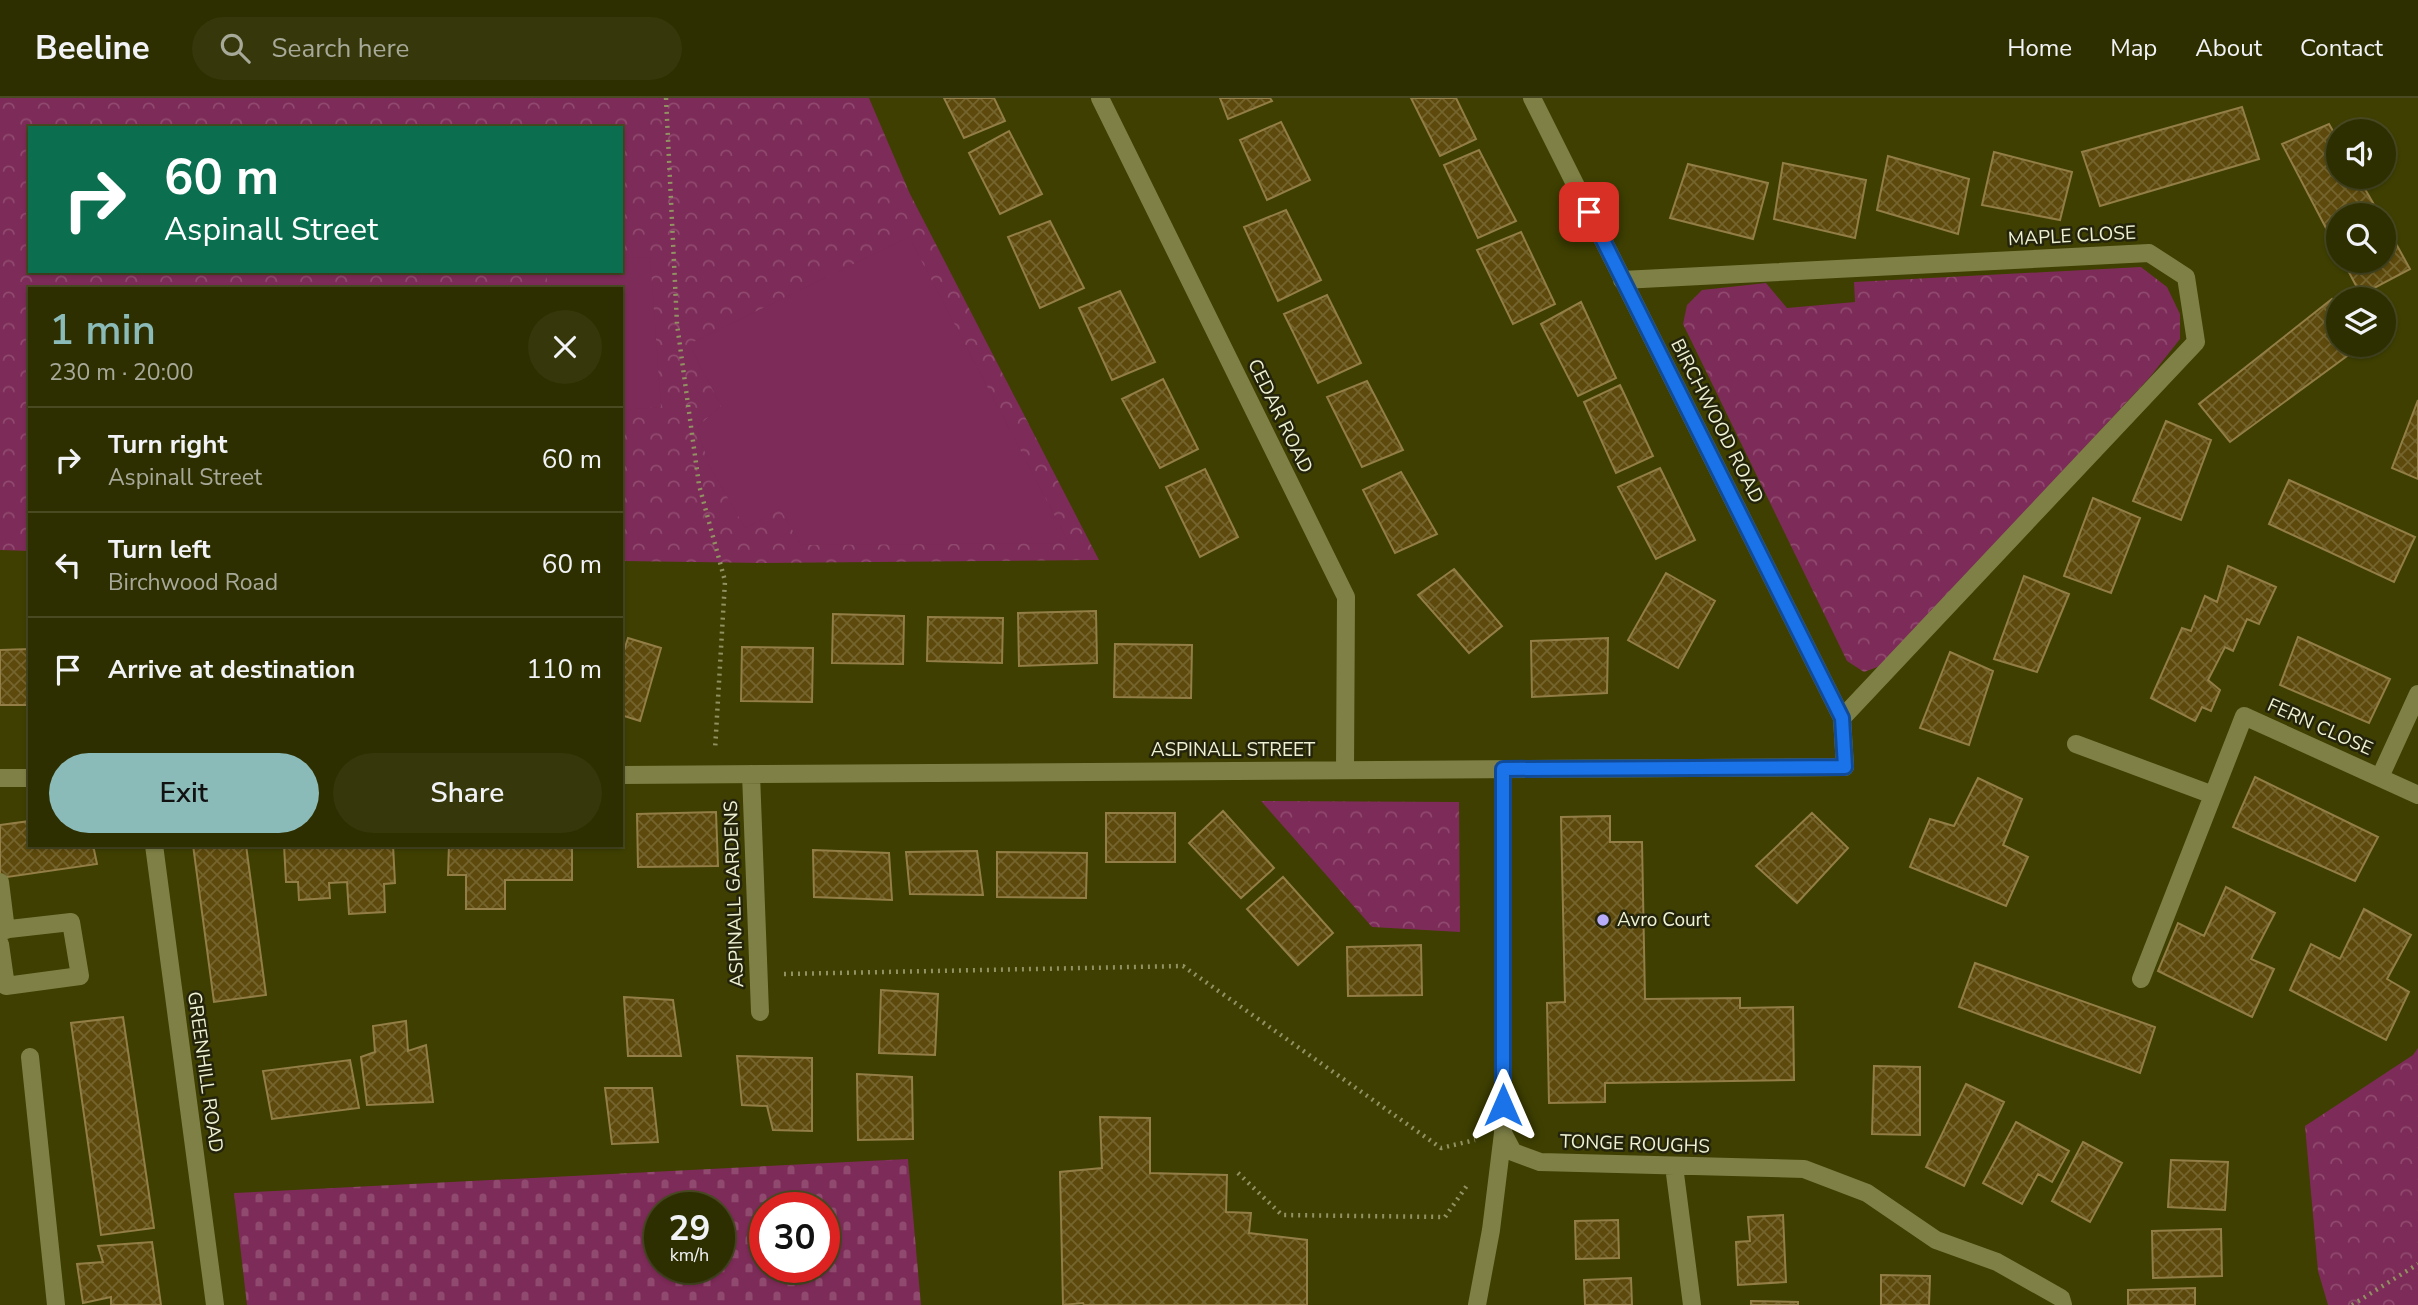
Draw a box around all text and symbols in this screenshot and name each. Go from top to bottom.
search box [192,17,682,80]
text: Beeline [35,26,150,71]
icon: search [216,29,254,67]
text: Search here [272,31,409,66]
text: Home [2007,32,2072,64]
text: Map [2110,32,2157,64]
text: About [2195,32,2262,64]
text: Contact [2300,32,2383,64]
map controls [2326,119,2396,357]
button: sound [2326,119,2396,189]
text: 60 m [164,144,279,211]
icon: right [49,154,140,245]
pin [1559,182,1619,242]
icon: arrive [1570,193,1608,231]
button: search [2326,203,2396,273]
text: Aspinall Street [164,208,378,251]
street label: MAPLE CLOSE [2007,220,2137,252]
button: layers [2326,287,2396,357]
text: 1 min [49,302,156,359]
button: close [528,310,602,384]
street label: BIRCHWOOD ROAD [1664,334,1770,508]
street label: CEDAR ROAD [1241,355,1319,477]
text: 230 m · 20:00 [49,357,194,388]
text: Turn right [108,427,227,462]
icon: right [49,441,87,479]
text: 60 m [542,442,602,477]
text: Aspinall Street [108,462,262,493]
text: Turn left [108,532,211,567]
icon: left [49,546,87,584]
text: 60 m [542,547,602,582]
text: Birchwood Road [108,567,278,598]
icon: arrive [49,651,87,689]
text: Arrive at destination [108,652,355,687]
text: 110 m [526,652,602,687]
street label: FERN CLOSE [2263,692,2377,762]
street label: ASPINALL STREET [1151,737,1316,763]
button: Exit [49,753,319,833]
button: Share [333,753,602,833]
street label: ASPINALL GARDENS [718,800,750,988]
place label: Avro Court [1617,907,1710,933]
marker: Avro Court [1595,912,1611,928]
street label: GREENHILL ROAD [181,990,229,1154]
position arrow [1466,1068,1540,1142]
street label: TONGE ROUGHS [1560,1128,1710,1160]
speed limit sign: 30 [749,1192,840,1283]
text: 29 [668,1205,711,1252]
text: km/h [670,1243,709,1267]

